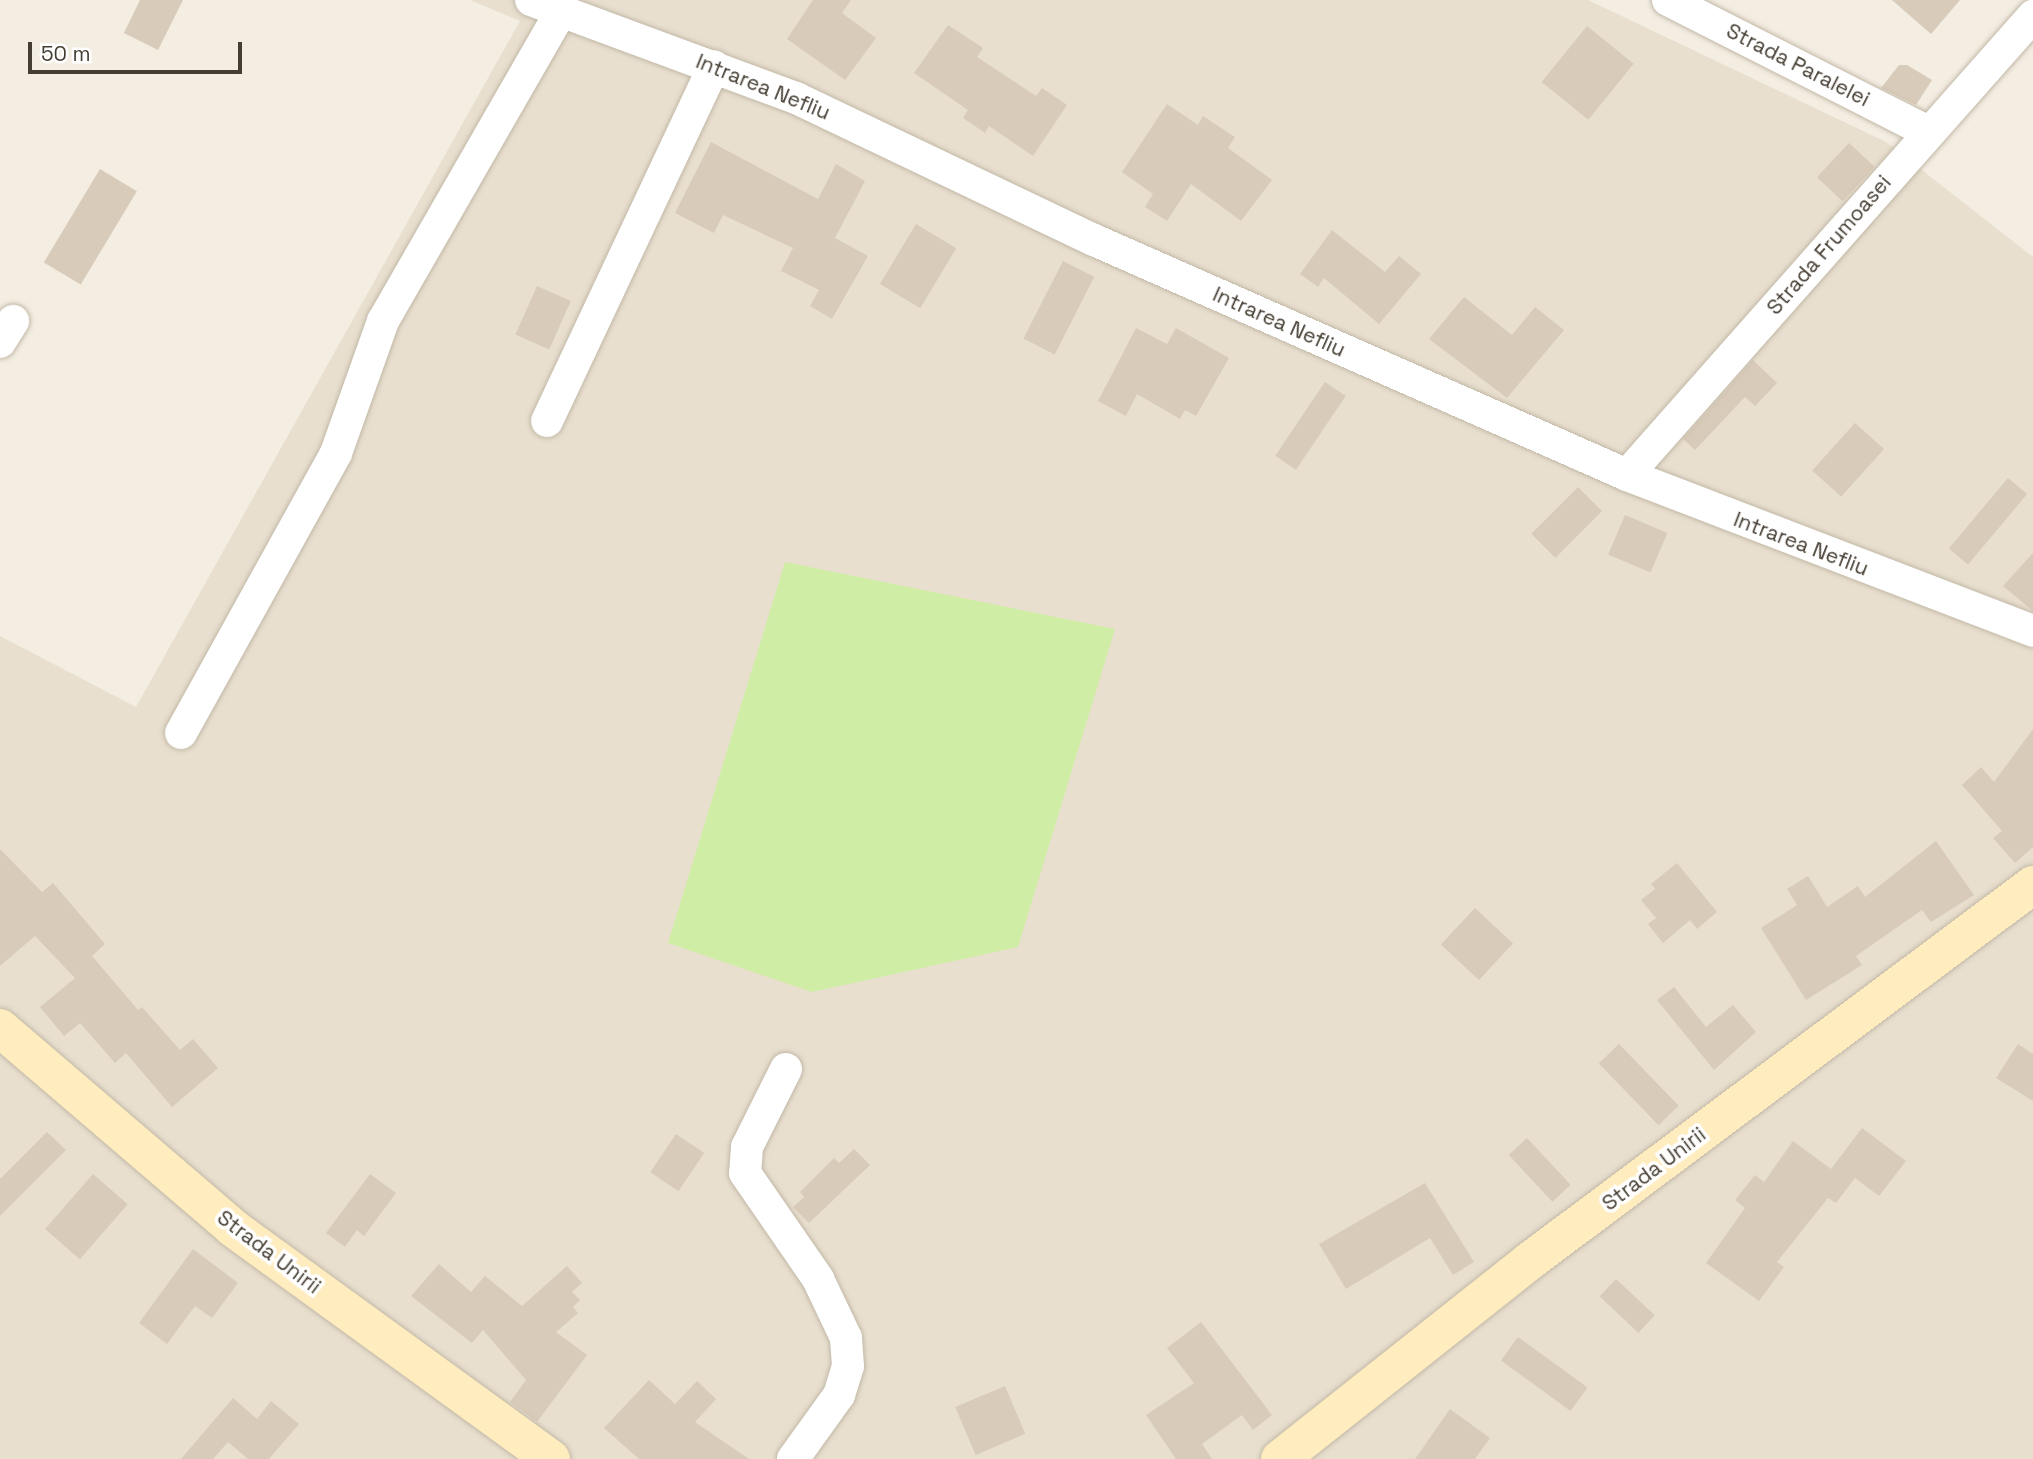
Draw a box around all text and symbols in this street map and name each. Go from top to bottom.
street label: Strada Paralelei [1722,18,1874,112]
scale bar [32,28,245,72]
text: 50 m [41,40,91,67]
street label: Intrarea Nefliu [692,49,834,125]
street label: Strada Frumoasei [1762,170,1896,320]
street label: Intrarea Nefliu [1209,282,1349,362]
street label: Intrarea Nefliu [1730,507,1872,581]
street label: Strada Unirii [1597,1122,1711,1216]
street label: Strada Unirii [212,1205,326,1299]

